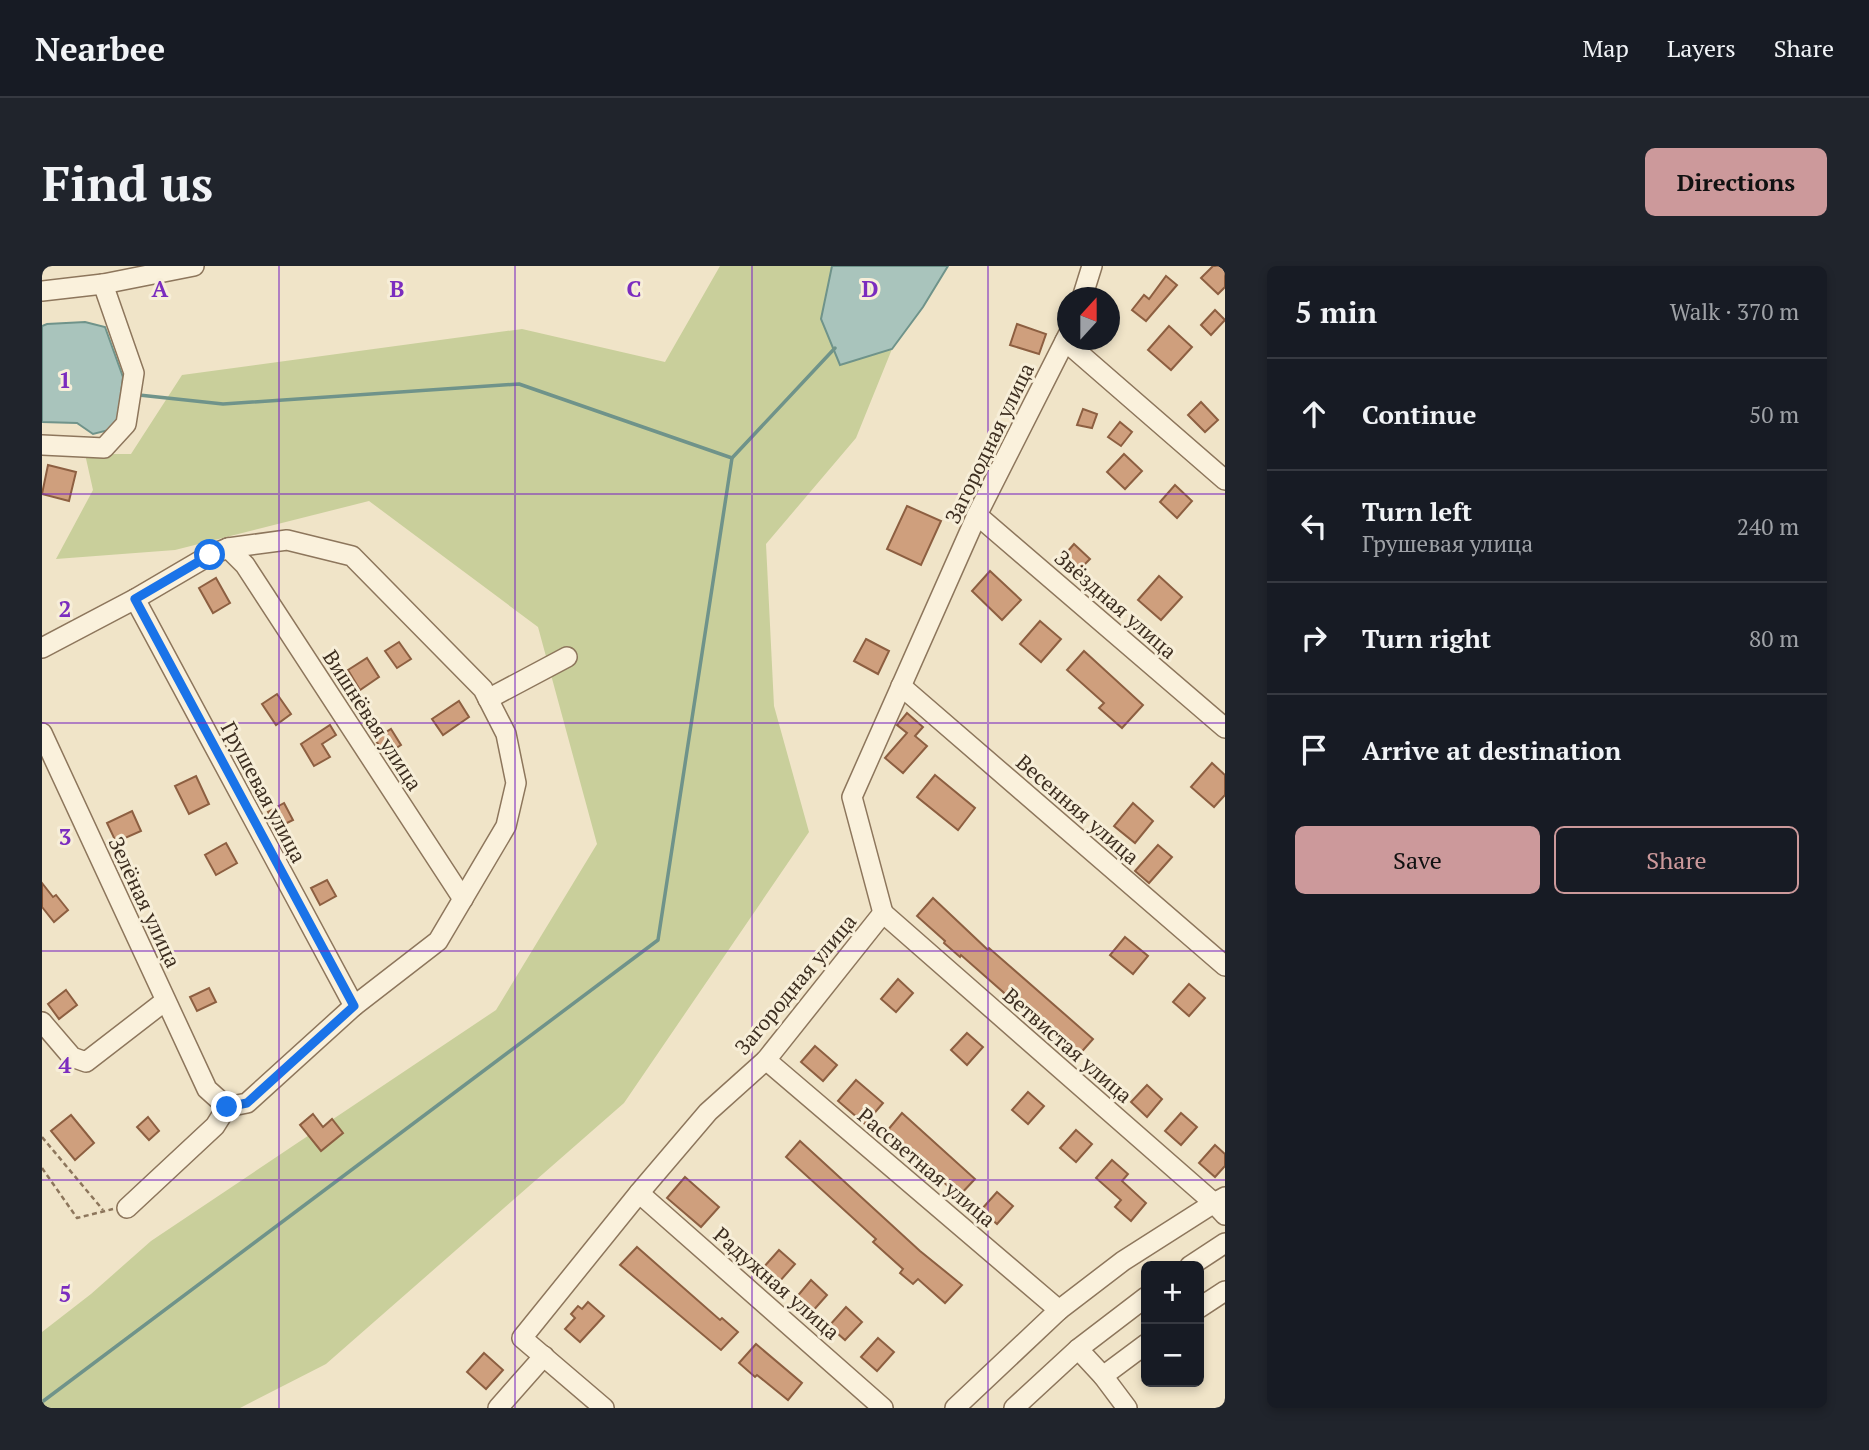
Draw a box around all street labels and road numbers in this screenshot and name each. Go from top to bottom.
street label: Загородная улица [938,358,1040,528]
street label: Звёздная улица [1049,543,1183,665]
street label: Вишнёвая улица [317,644,429,796]
street label: Грушевая улица [215,716,313,868]
street label: Весенняя улица [1011,748,1146,870]
street label: Зелёная улица [102,832,188,972]
street label: Загородная улица [728,907,862,1060]
street label: Ветвистая улица [998,981,1139,1109]
street label: Рассветная улица [852,1101,1002,1233]
street label: Радужная улица [708,1220,846,1346]

